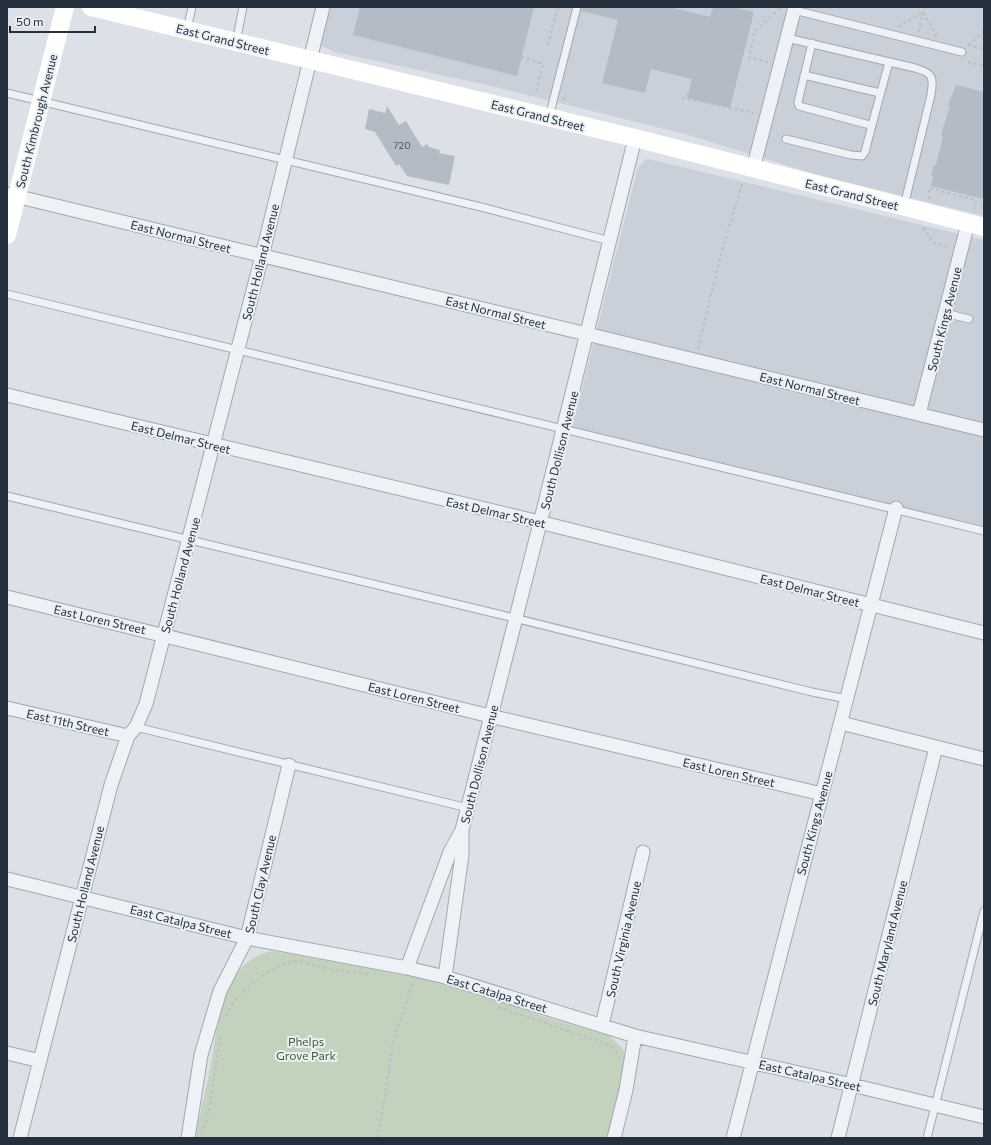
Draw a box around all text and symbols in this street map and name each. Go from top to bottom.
scale bar [10,8,95,34]
text: 50 m [16,14,44,28]
street label: East Grand Street [175,21,271,57]
street label: South Kimbrough Avenue [13,52,59,190]
street label: East Grand Street [490,97,586,133]
house number: 720 [393,139,411,151]
street label: East Grand Street [804,176,900,212]
street label: South Holland Avenue [239,202,281,322]
street label: East Normal Street [129,217,233,255]
street label: South Kings Avenue [924,265,964,373]
street label: East Normal Street [444,293,548,331]
street label: East Normal Street [758,369,862,407]
street label: South Dollison Avenue [537,389,581,511]
street label: East Delmar Street [130,418,232,456]
street label: East Delmar Street [445,494,547,530]
street label: South Holland Avenue [158,515,202,635]
street label: East Delmar Street [759,571,861,609]
street label: East Loren Street [53,602,147,636]
street label: East Loren Street [367,679,461,715]
street label: South Dollison Avenue [457,703,501,825]
street label: East 11th Street [25,706,111,738]
street label: East Loren Street [682,755,776,789]
street label: South Kings Avenue [793,769,835,877]
street label: South Holland Avenue [64,824,106,944]
street label: South Clay Avenue [242,833,278,935]
street label: South Virginia Avenue [603,879,643,999]
street label: South Maryland Avenue [865,879,909,1007]
street label: East Catalpa Street [129,902,233,940]
street label: East Catalpa Street [445,971,549,1015]
park label: Phelps Grove Park [276,1034,337,1062]
street label: East Catalpa Street [758,1056,863,1094]

